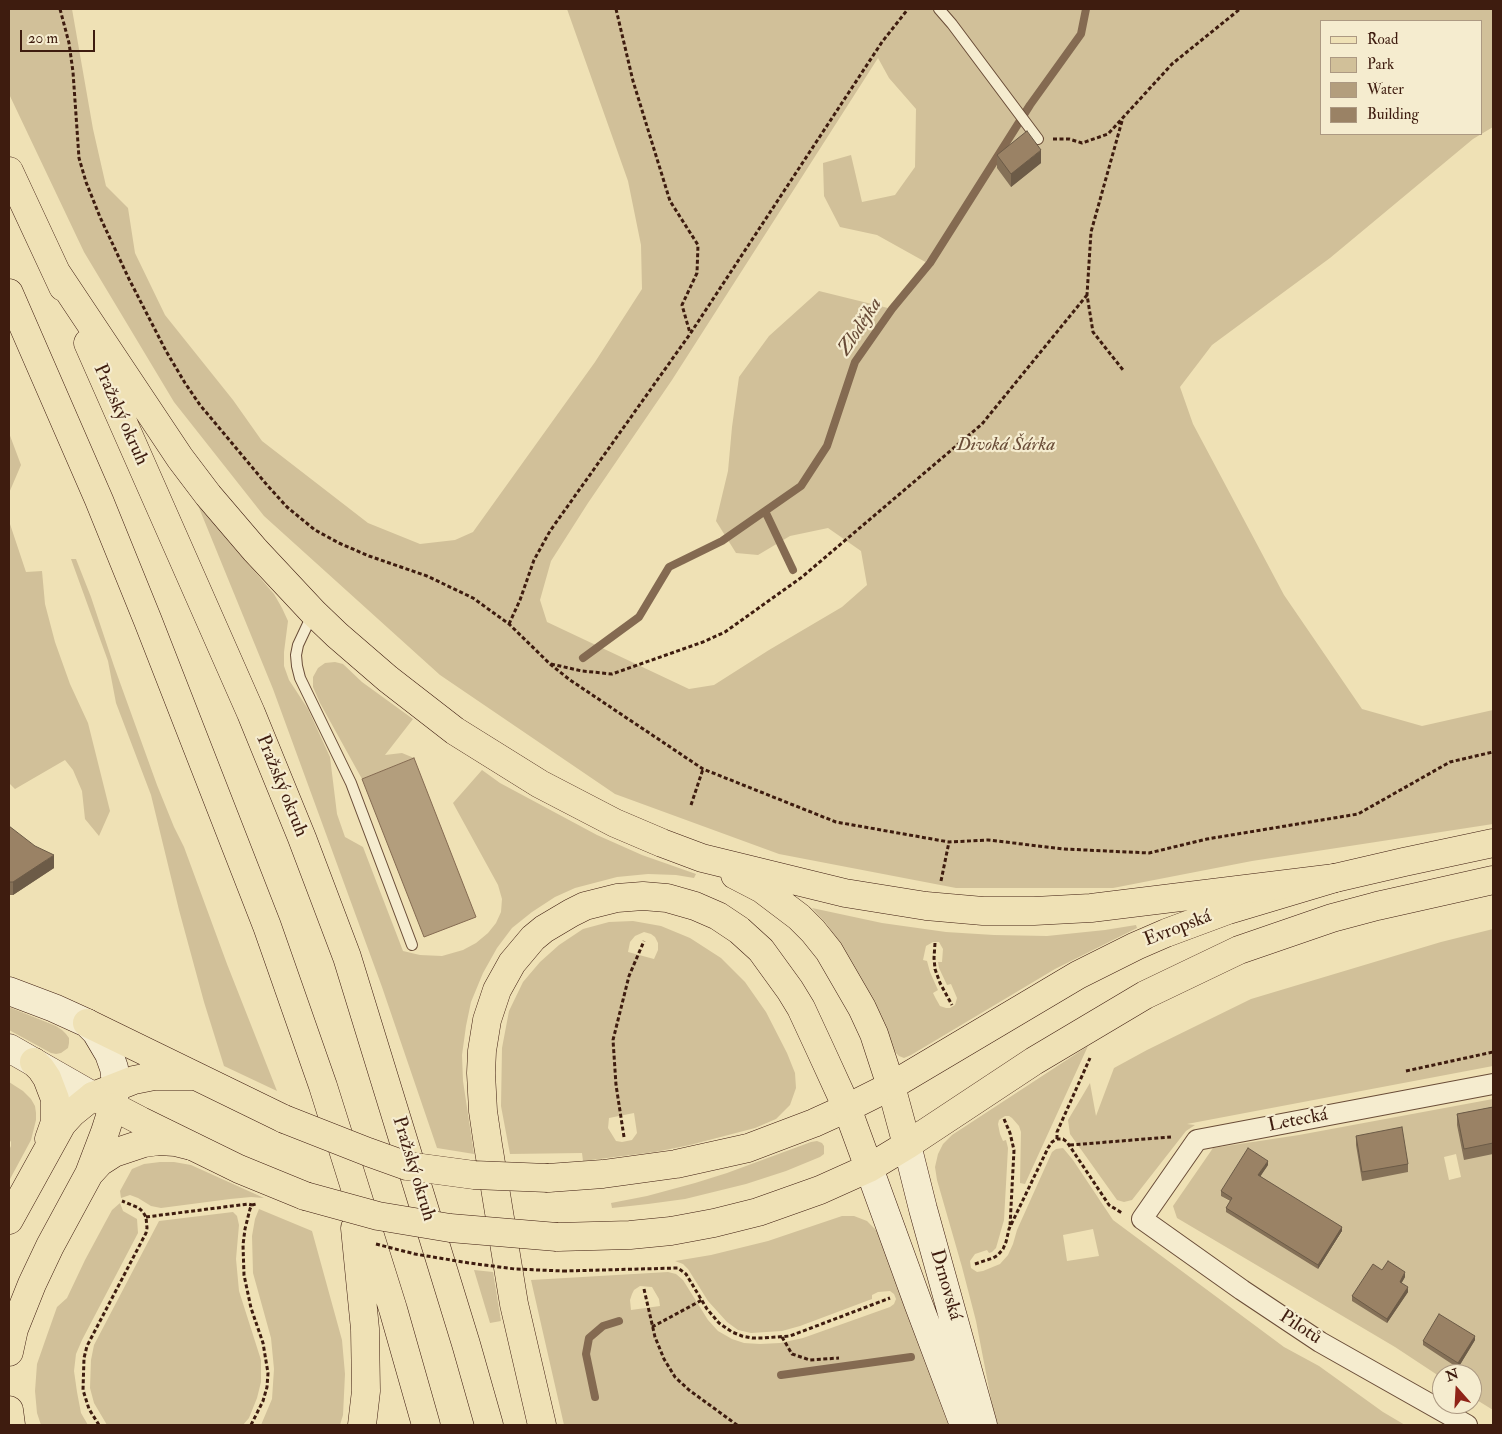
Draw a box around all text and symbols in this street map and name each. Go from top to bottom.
scale bar [22,20,98,52]
legend [1320,20,1482,135]
text: 20 m [28,29,58,48]
text: Road [1367,30,1398,49]
text: Park [1367,55,1394,74]
text: Water [1367,80,1404,99]
text: Building [1367,105,1419,124]
water label: Zlodějka [834,294,888,360]
street label: Pražský okruh [88,361,152,469]
park label: Divoká Šárka [957,435,1055,457]
street label: Pražský okruh [250,732,312,840]
street label: Evropská [1141,906,1215,952]
street label: Letecká [1266,1104,1330,1138]
street label: Pražský okruh [386,1114,440,1224]
street label: Drnovská [924,1247,966,1323]
street label: Pilotů [1274,1306,1326,1350]
north arrow [1432,1364,1482,1414]
text: N [1444,1365,1461,1385]

